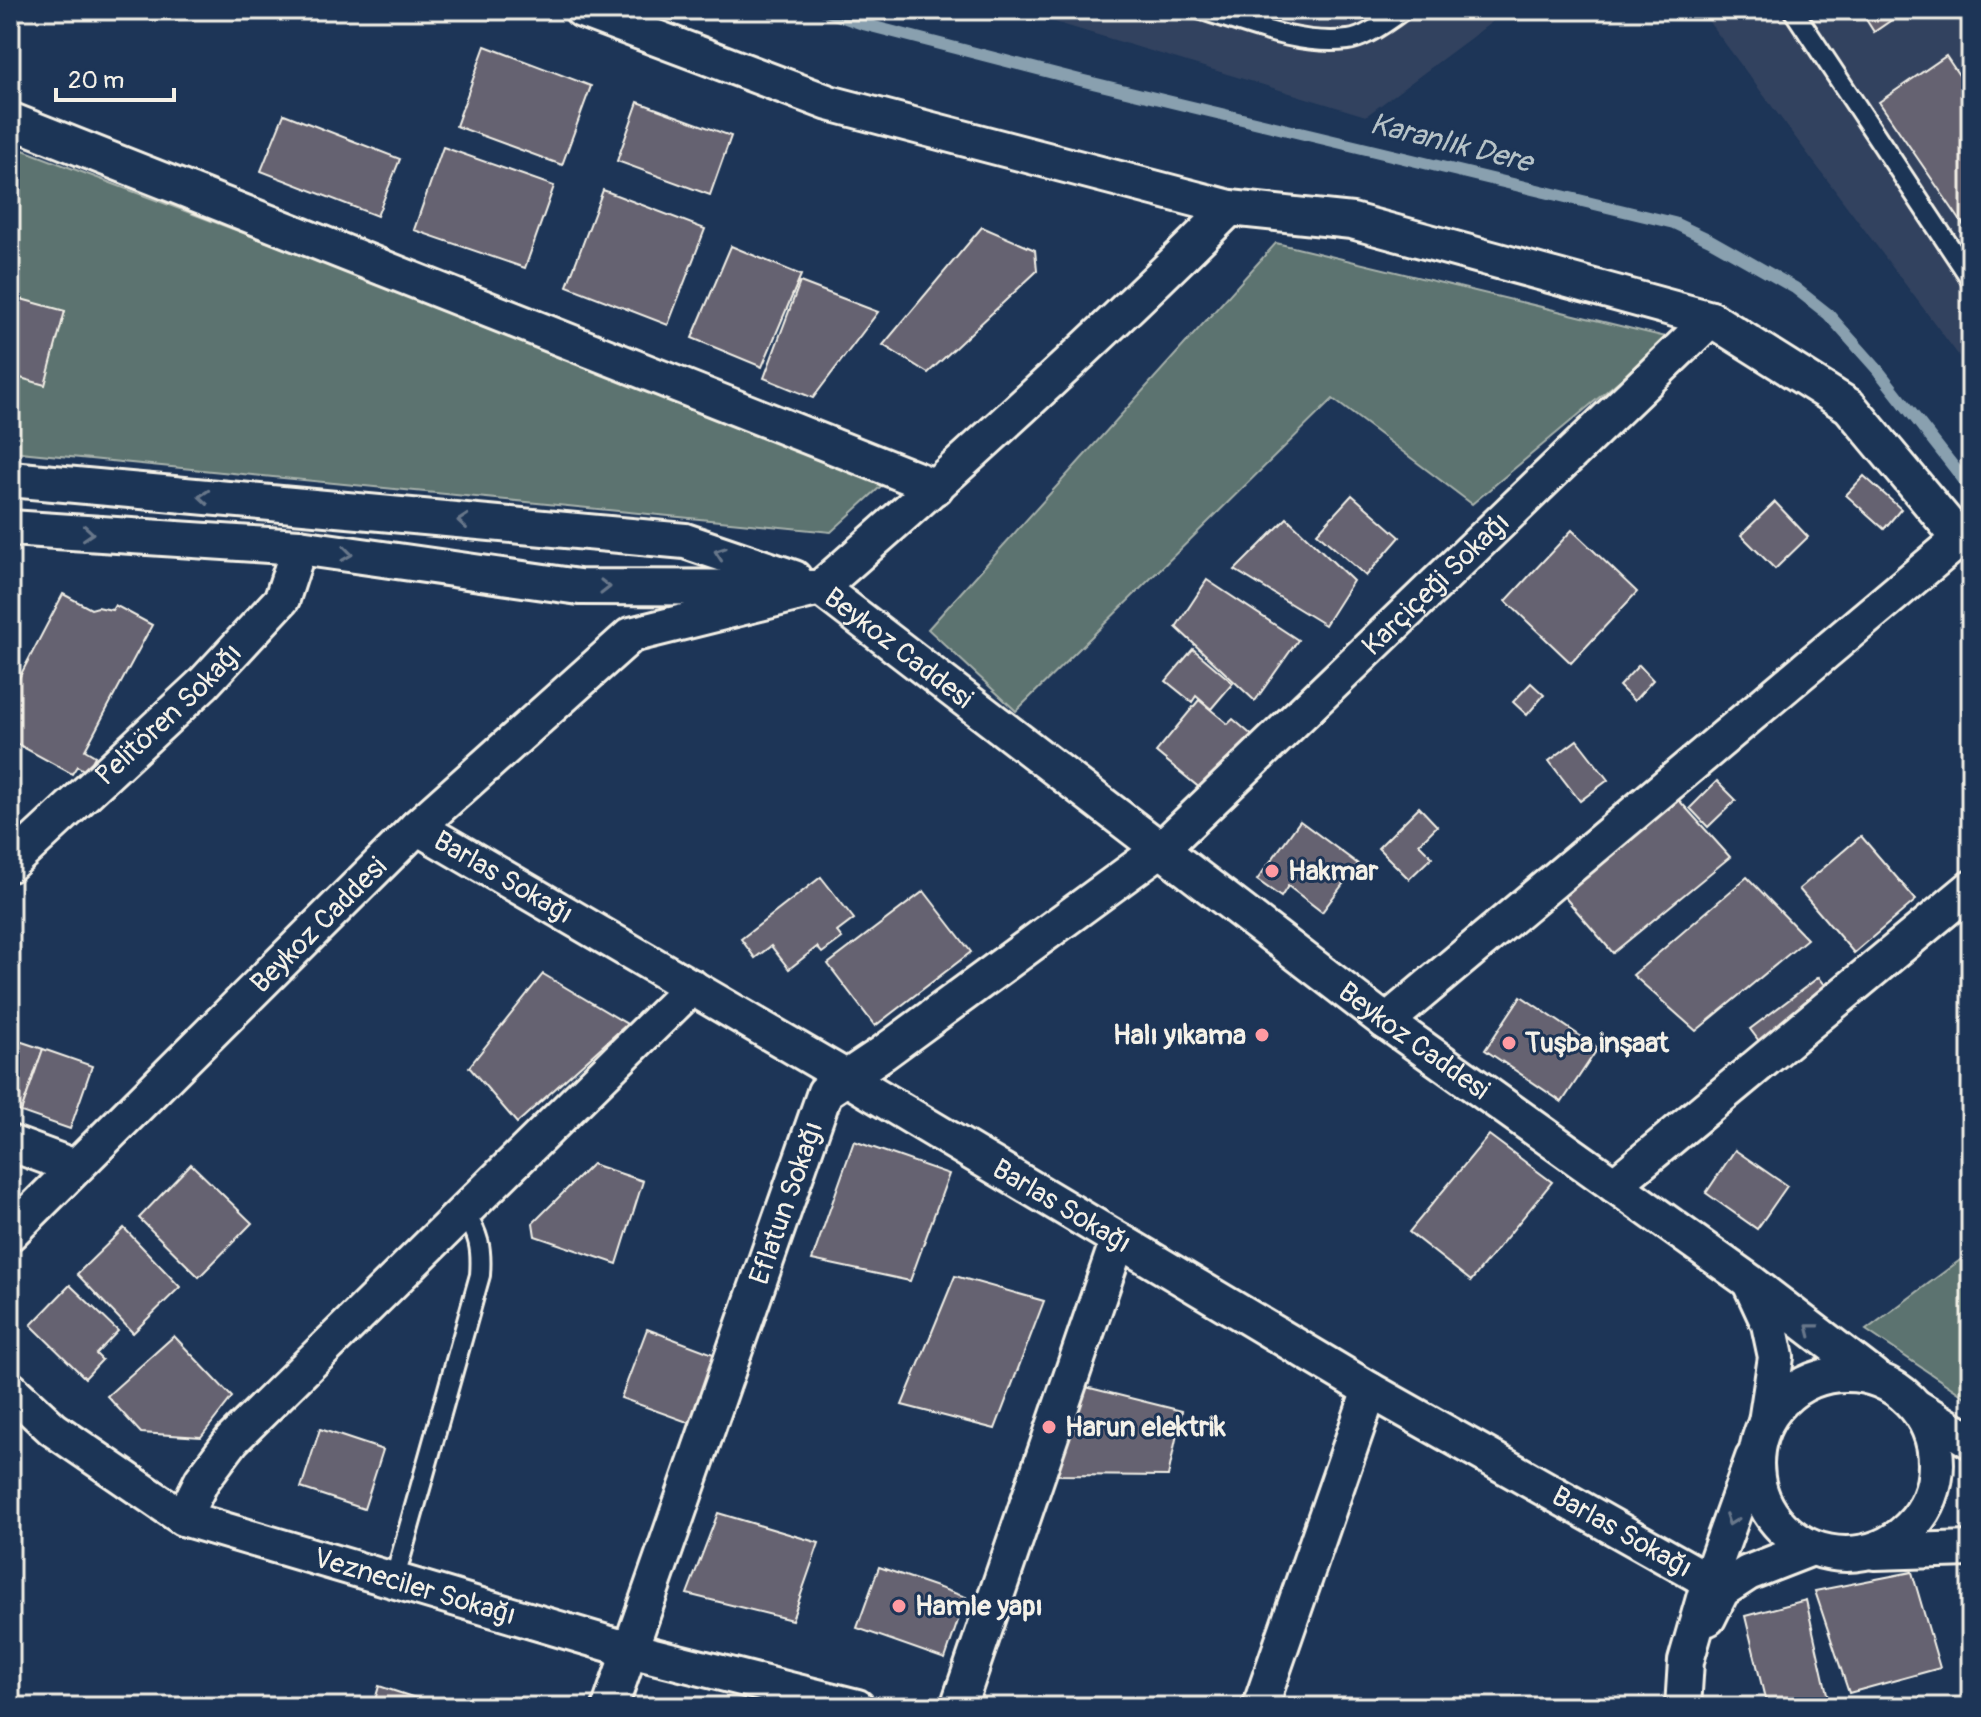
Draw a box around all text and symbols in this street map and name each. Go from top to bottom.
scale bar [56,52,174,102]
text: 20 m [68,66,124,95]
water label: Karanlık Dere [1366,105,1539,182]
one-way arrow [197,489,210,506]
street label: Karçiçeği Sokağı [1355,505,1517,663]
one-way arrow [456,512,469,529]
one-way arrow [82,524,95,541]
one-way arrow [340,545,354,562]
one-way arrow [714,546,728,563]
one-way arrow [599,578,612,596]
street label: Beykoz Caddesi [817,580,980,716]
street label: Pelitören Sokağı [88,636,249,793]
street label: Barlas Sokağı [427,823,579,932]
street label: Beykoz Caddesi [243,850,394,1000]
place label: Hakmar [1288,854,1379,889]
marker: Hakmar [1263,862,1281,880]
street label: Beykoz Caddesi [1331,974,1496,1108]
place label: Halı yıkama [1113,1018,1246,1053]
marker: Halı yıkama [1253,1026,1271,1044]
place label: Tuşba inşaat [1524,1026,1669,1061]
marker: Tuşba inşaat [1500,1034,1518,1052]
street label: Eflatun Sokağı [742,1117,831,1289]
street label: Barlas Sokağı [986,1151,1138,1261]
one-way arrow [1805,1324,1820,1338]
place label: Harun elektrik [1065,1410,1226,1445]
marker: Harun elektrik [1040,1418,1058,1436]
street label: Barlas Sokağı [1546,1479,1698,1585]
one-way arrow [1724,1512,1741,1526]
street label: Vezneciler Sokağı [310,1540,520,1633]
place label: Hamle yapı [915,1589,1043,1624]
marker: Hamle yapı [890,1597,908,1615]

